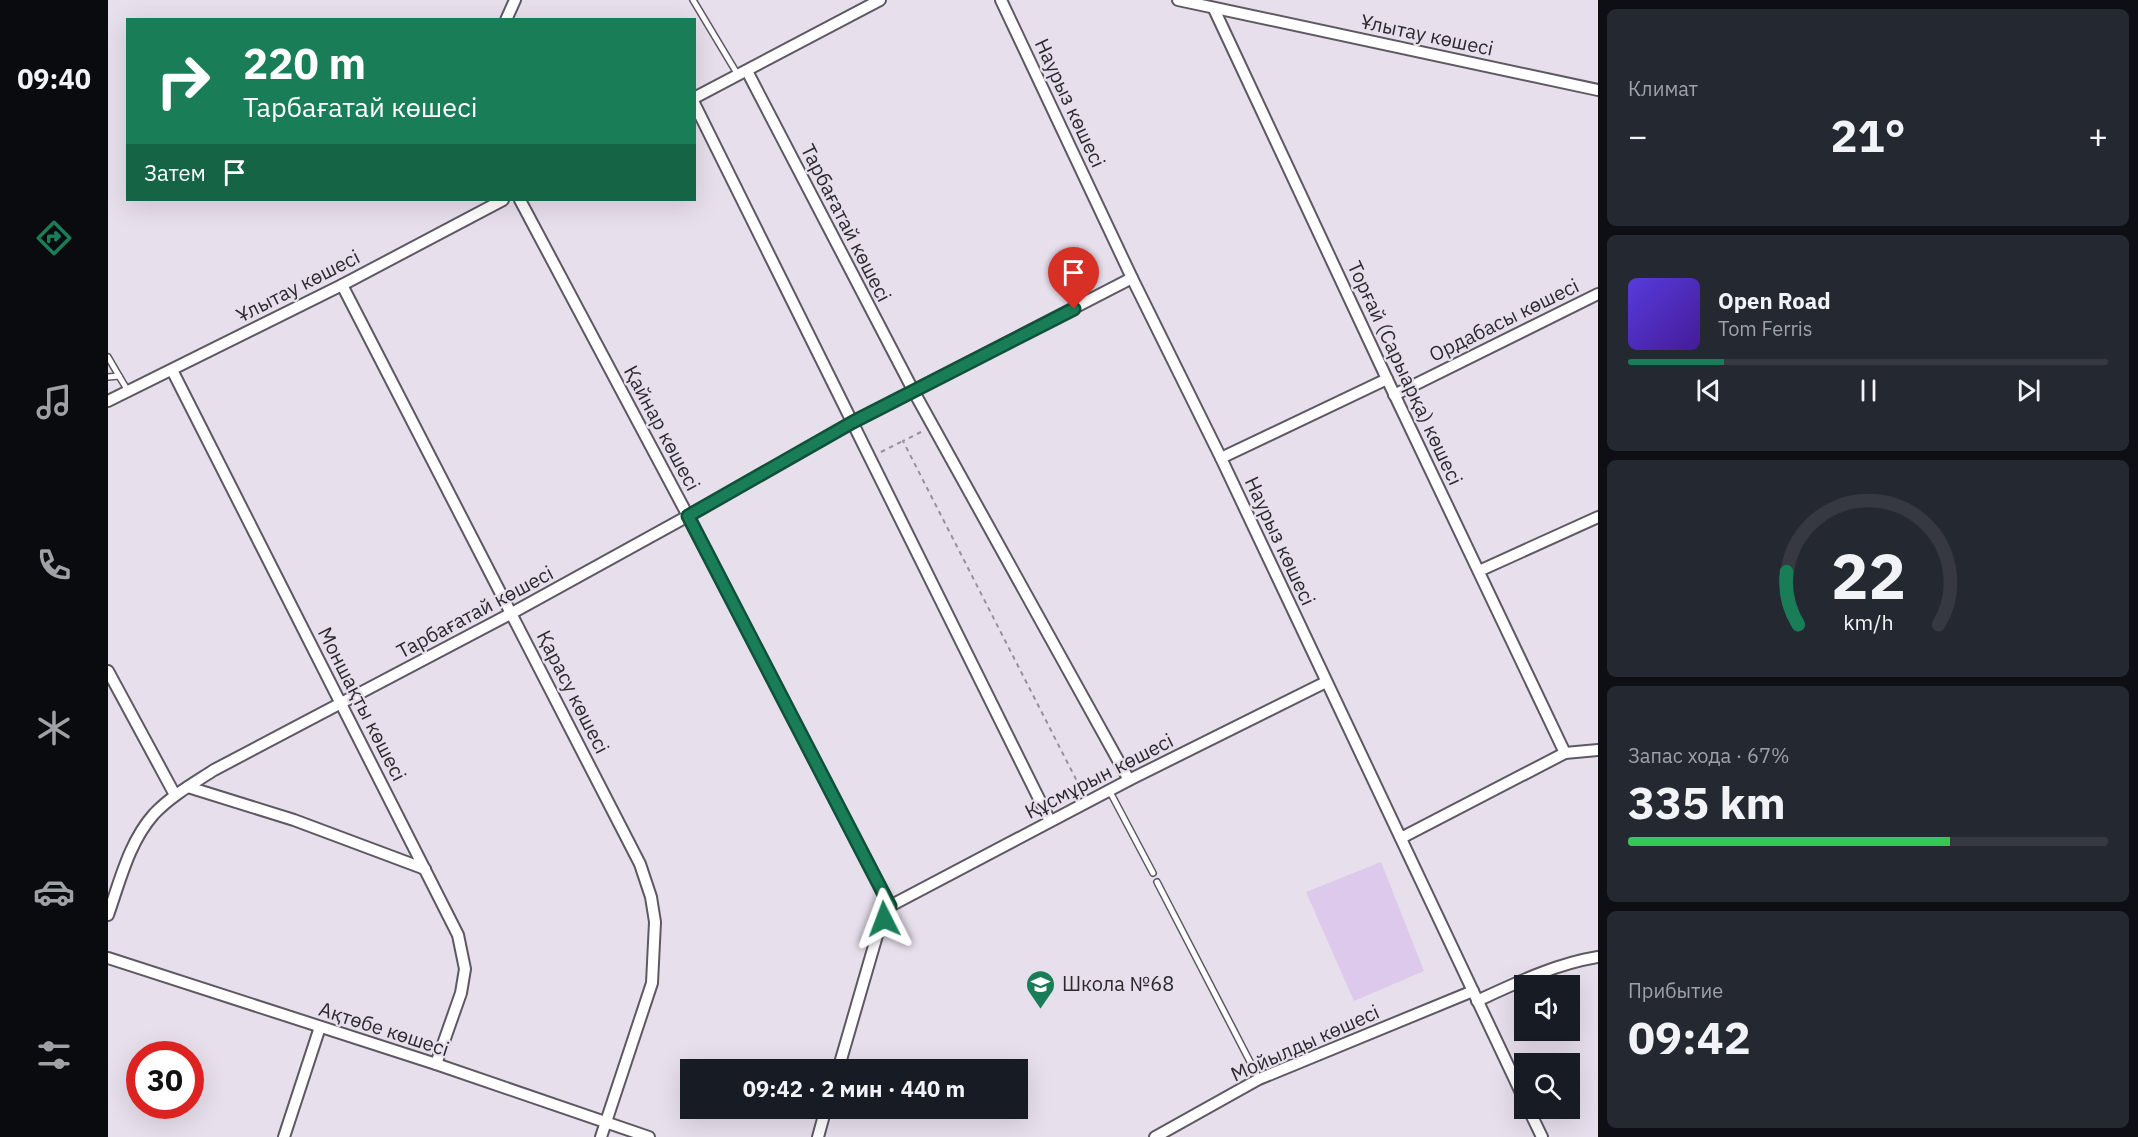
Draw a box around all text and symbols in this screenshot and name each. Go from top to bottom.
street label: Ұлытау көшесі [1358,7,1496,62]
street label: Наурыз көшесі [1029,34,1112,172]
text: 220 m [243,36,366,91]
icon: right [144,42,222,120]
text: 09:40 [17,61,91,96]
text: Климат [1628,75,1698,102]
text: Тарбағатай көшесі [243,89,478,124]
text: 21° [1830,106,1906,164]
text: − [1628,114,1648,157]
text: + [2088,114,2108,157]
street label: Тарбағатай көшесі [795,139,898,306]
icon: arrive [218,156,251,189]
text: Затем [144,158,206,187]
icon: directions [33,217,75,259]
street label: Ұлытау көшесі [231,243,364,328]
pin [1048,247,1099,309]
icon: arrive [1057,256,1090,289]
street label: Торғай (Сарыарқа) көшесі [1342,256,1469,489]
street label: Ордабасы көшесі [1424,272,1583,368]
text: Open Road [1718,286,1831,315]
text: Tom Ferris [1718,315,1813,342]
street label: Қайнар көшесі [618,360,707,495]
icon: previous [1692,374,1725,407]
icon: pause [1852,374,1885,407]
icon: next [2012,374,2045,407]
icon: music [33,381,75,423]
street label: Наурыз көшесі [1239,472,1322,610]
text: 22 [1831,536,1905,617]
icon: phone [33,544,75,586]
street label: Тарбағатай көшесі [392,559,558,664]
text: km/h [1843,609,1893,637]
street label: Моншақты көшесі [312,622,413,785]
street label: Қарасу көшесі [531,626,616,758]
icon: climate [33,707,75,749]
street label: Құсмұрын көшесі [1020,727,1178,825]
text: Запас хода · 67% [1628,742,1790,769]
text: 335 km [1628,773,1786,831]
icon: car [33,871,75,913]
position arrow [852,887,916,951]
school or university icon: Школа №68 [1025,968,1057,1010]
place label: Школа №68 [1062,970,1174,997]
map controls [1514,975,1580,1119]
button: sound [1514,975,1580,1041]
text: Прибытие [1628,977,1723,1004]
street label: Ақтөбе көшесі [316,995,453,1062]
street label: Мойылды көшесі [1226,998,1383,1087]
text: 09:42 [1628,1008,1751,1066]
icon: filters [33,1034,75,1076]
speed limit sign: 30 [126,1041,204,1119]
button: search [1514,1053,1580,1119]
text: 09:42 · 2 мин · 440 m [743,1074,965,1103]

